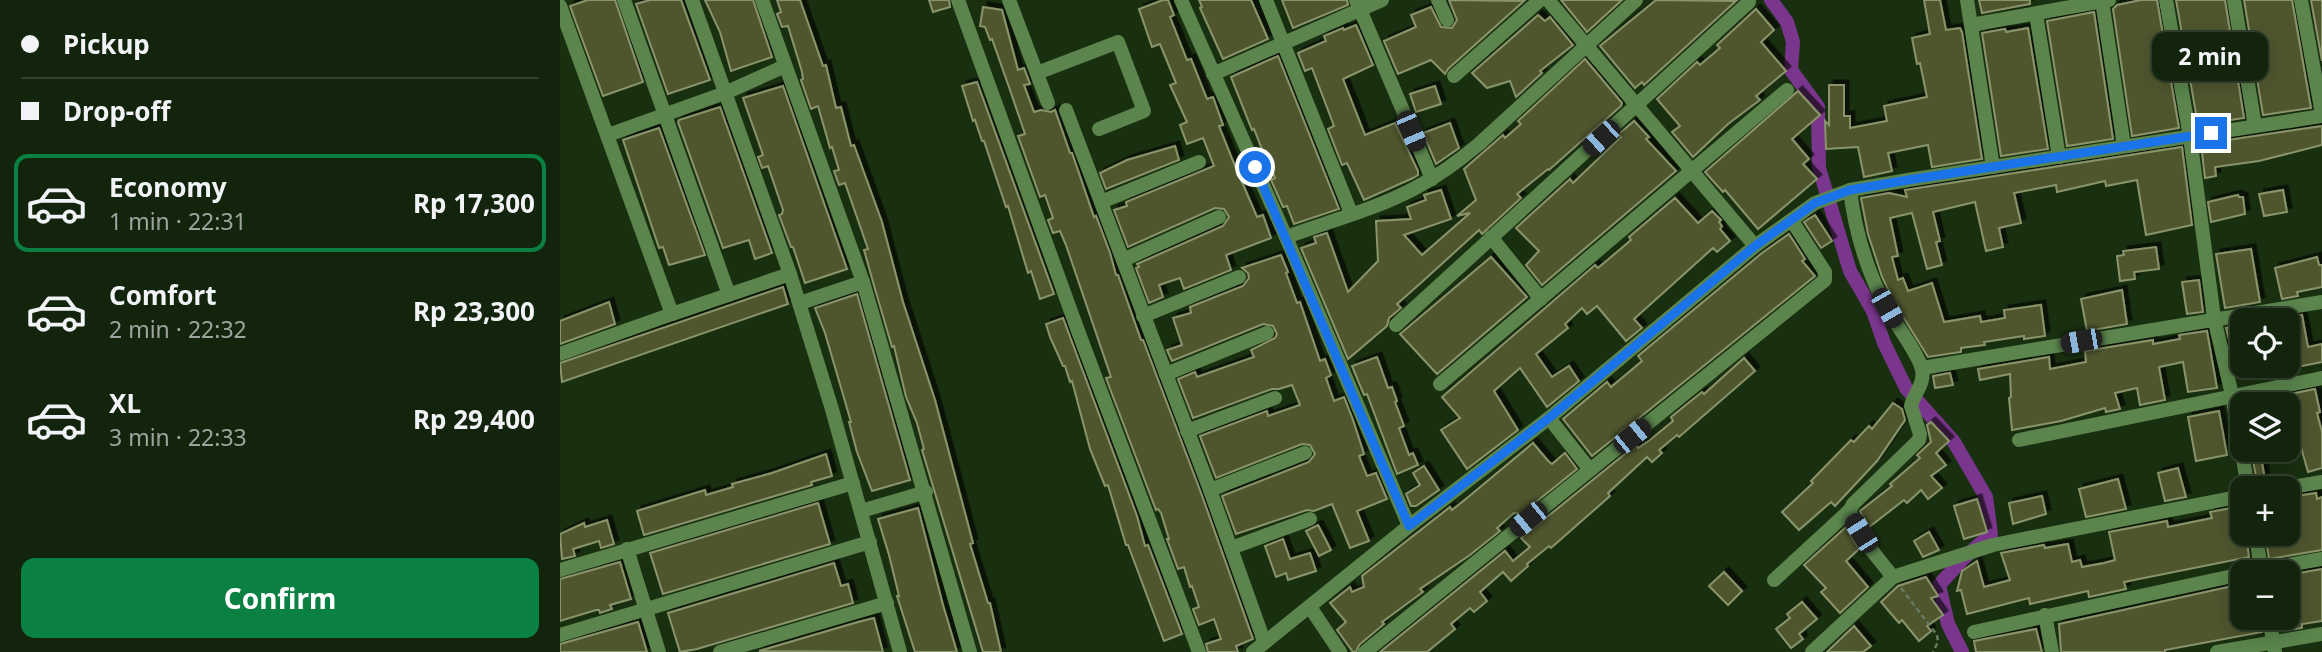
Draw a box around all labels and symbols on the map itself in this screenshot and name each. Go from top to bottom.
callout: 2 min [2153,32,2269,80]
car [1394,108,1429,154]
car [1579,116,1624,160]
route end [2195,117,2227,149]
route start [1239,151,1271,183]
car [1868,285,1907,331]
car [2059,327,2104,355]
car [1610,415,1655,457]
car [1506,498,1551,540]
car [1841,510,1882,556]

